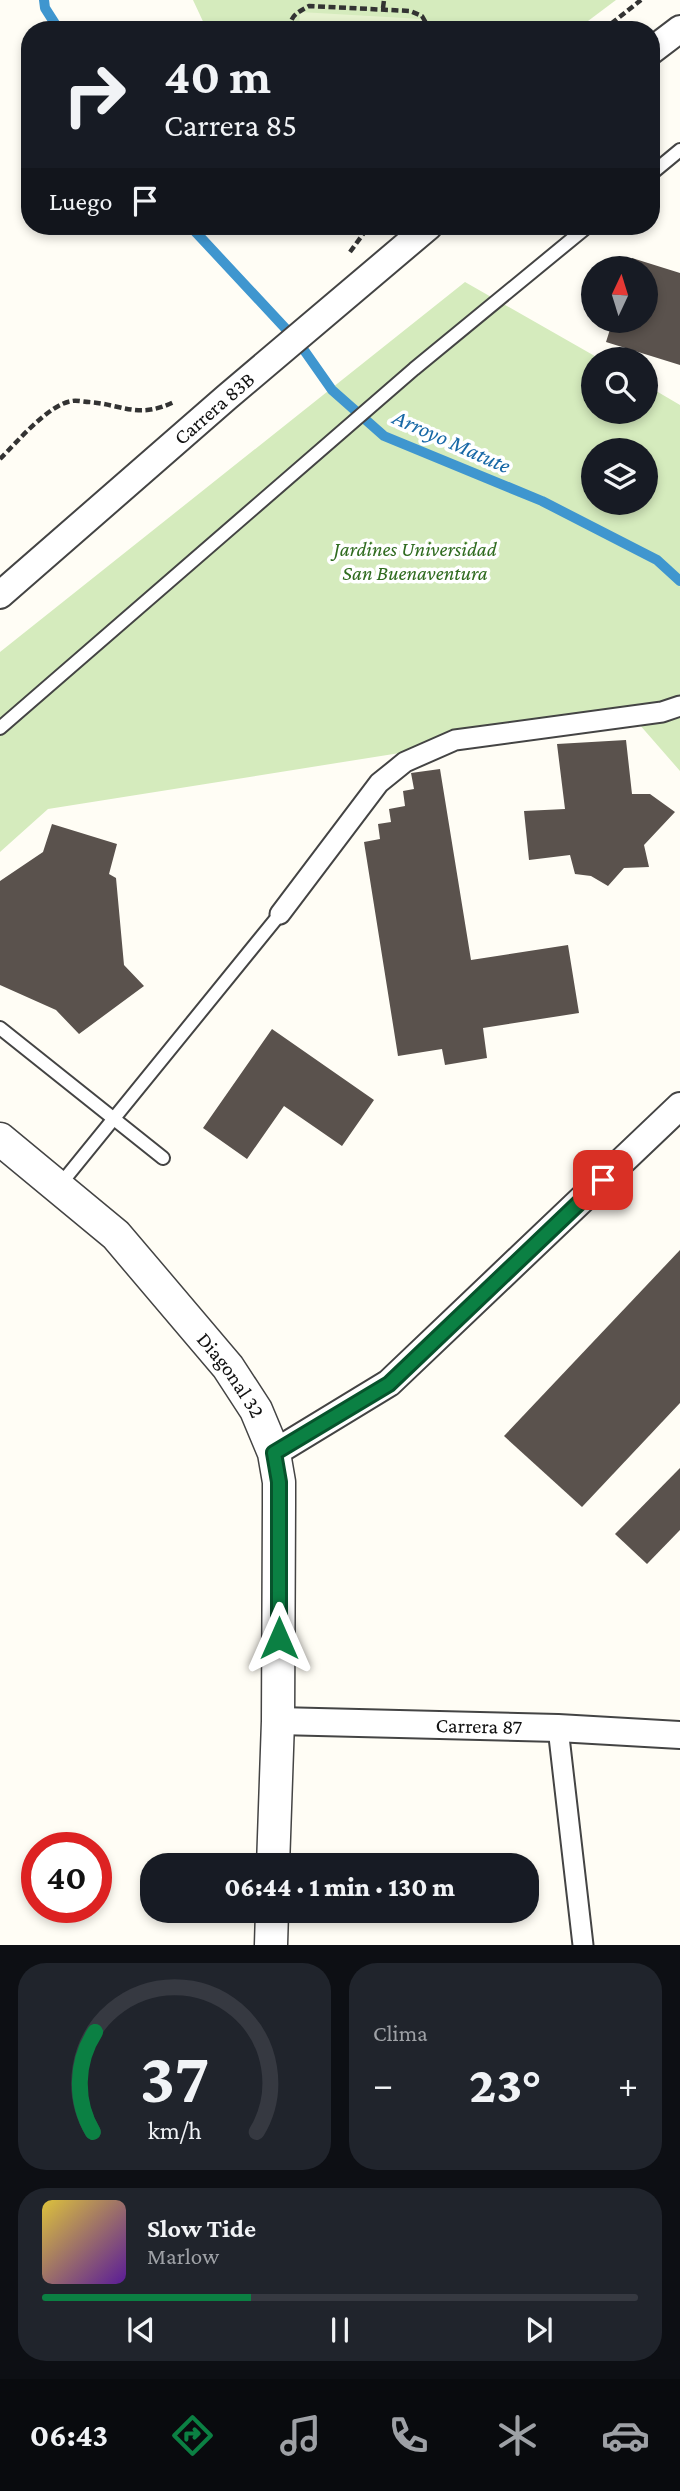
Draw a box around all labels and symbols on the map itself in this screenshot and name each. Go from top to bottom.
north arrow [581,256,658,332]
street label: Carrera 83B [169,367,259,450]
water label: Arroyo Matute [388,403,515,479]
park label: Jardines Universidad San Buenaventura [329,537,498,585]
pin [573,1150,633,1210]
street label: Diagonal 32 [192,1327,270,1421]
position arrow [242,1601,316,1675]
street label: Carrera 87 [435,1713,523,1739]
speed limit sign: 40 [21,1832,112,1923]

